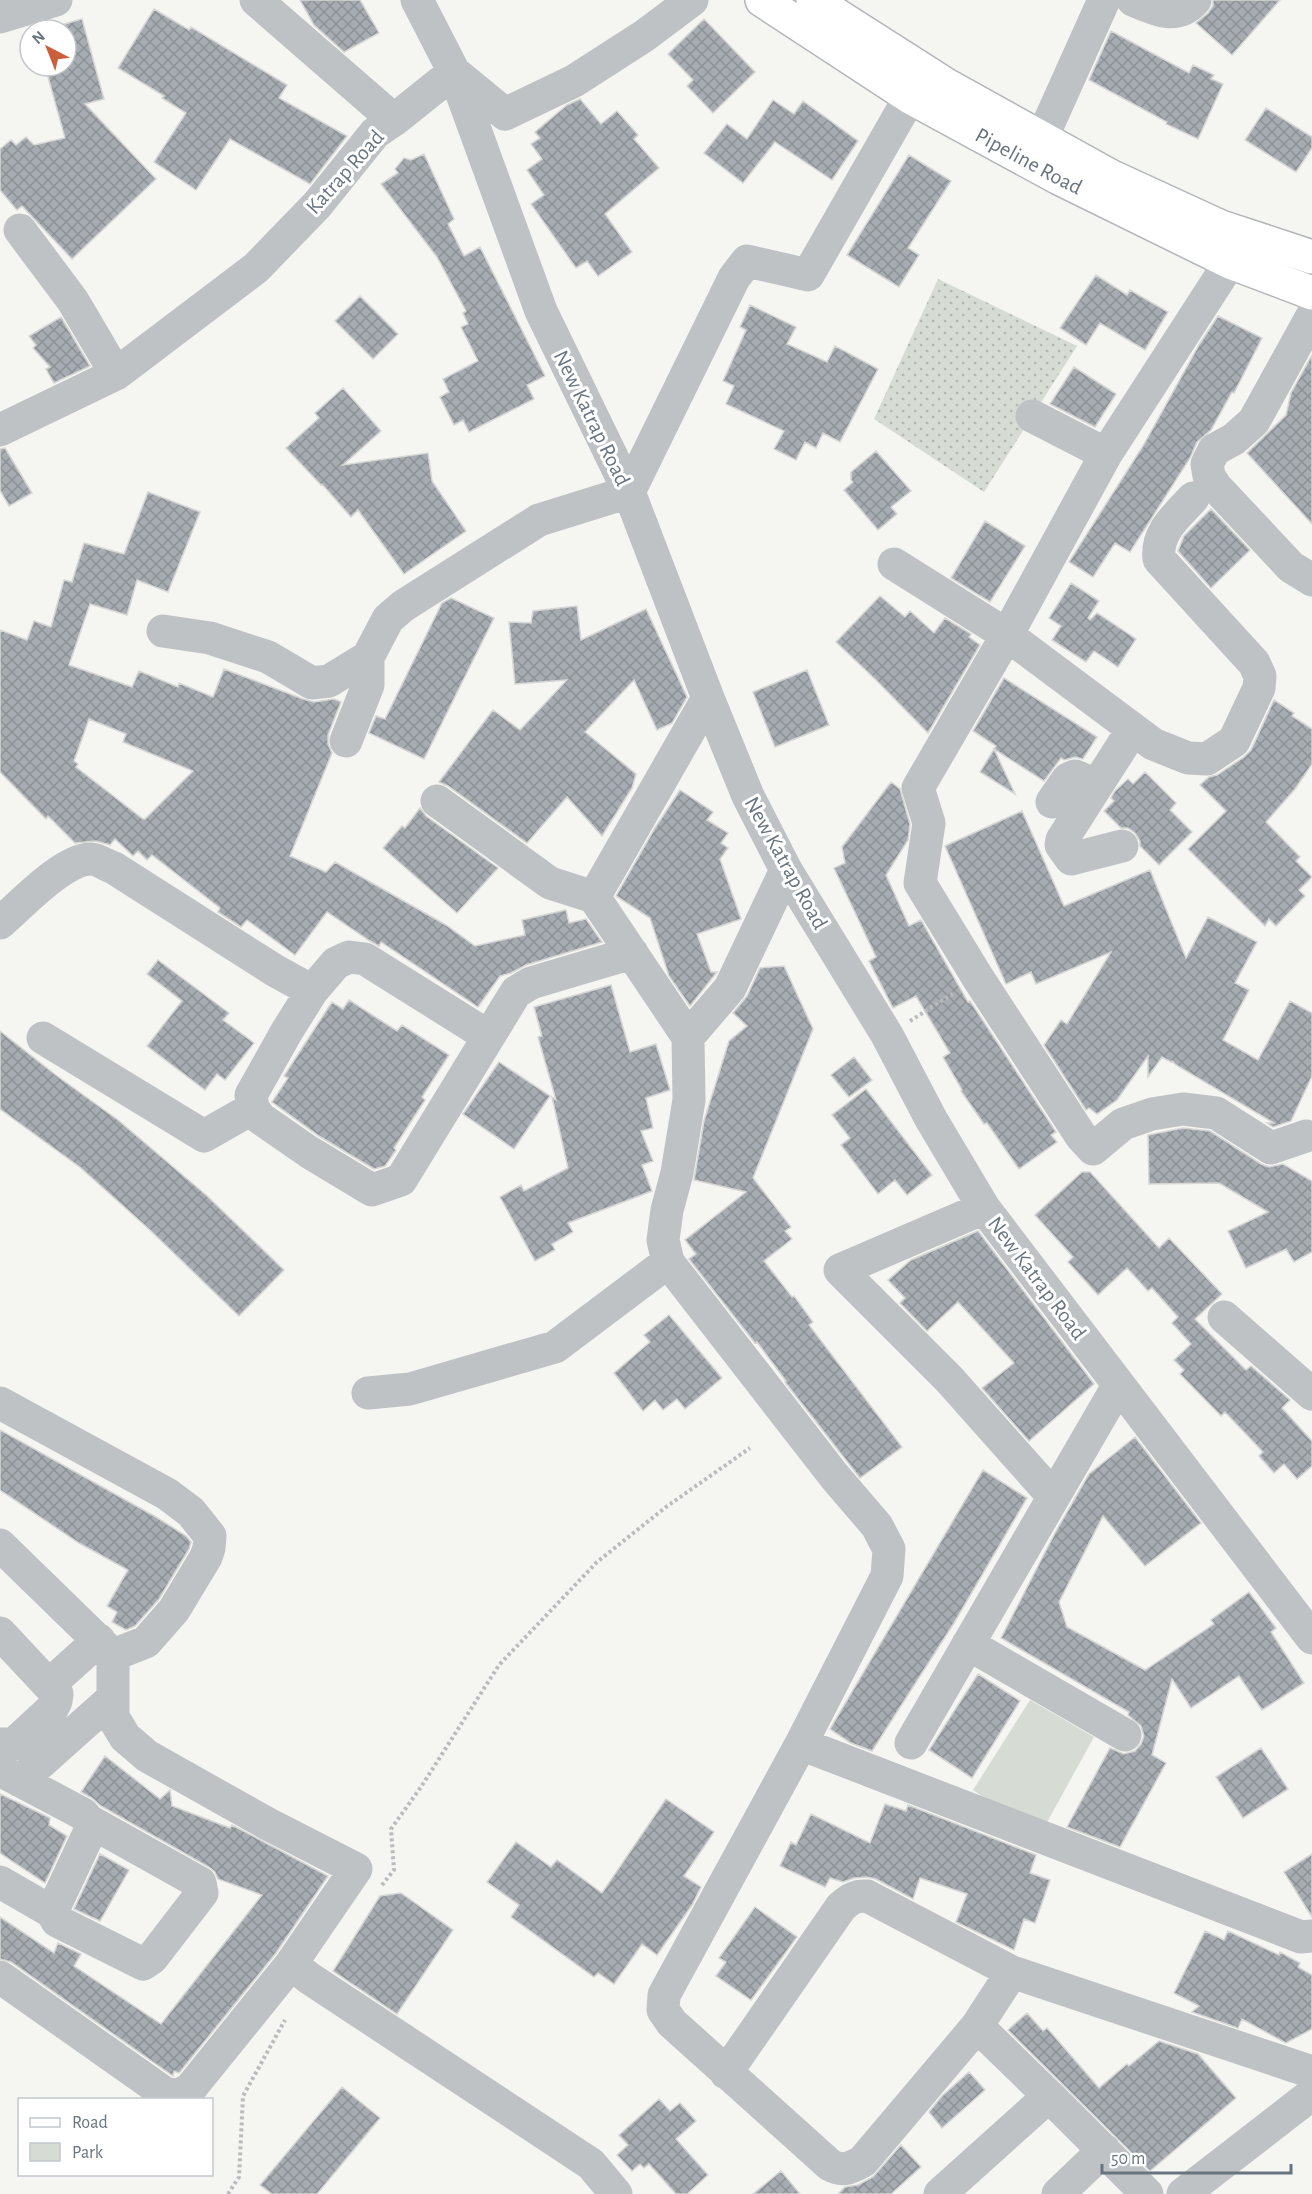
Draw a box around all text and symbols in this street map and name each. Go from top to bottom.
north arrow [18,18,78,78]
text: N [29,28,48,47]
street label: Pipeline Road [972,124,1086,199]
street label: Katrap Road [302,126,388,218]
street label: New Katrap Road [550,347,634,489]
street label: New Katrap Road [741,793,831,933]
street label: New Katrap Road [984,1212,1090,1344]
legend [18,2098,213,2176]
text: Road [72,2114,108,2132]
scale bar [1102,2137,1291,2175]
text: Park [72,2144,104,2162]
text: 50 m [1111,2150,1145,2168]

